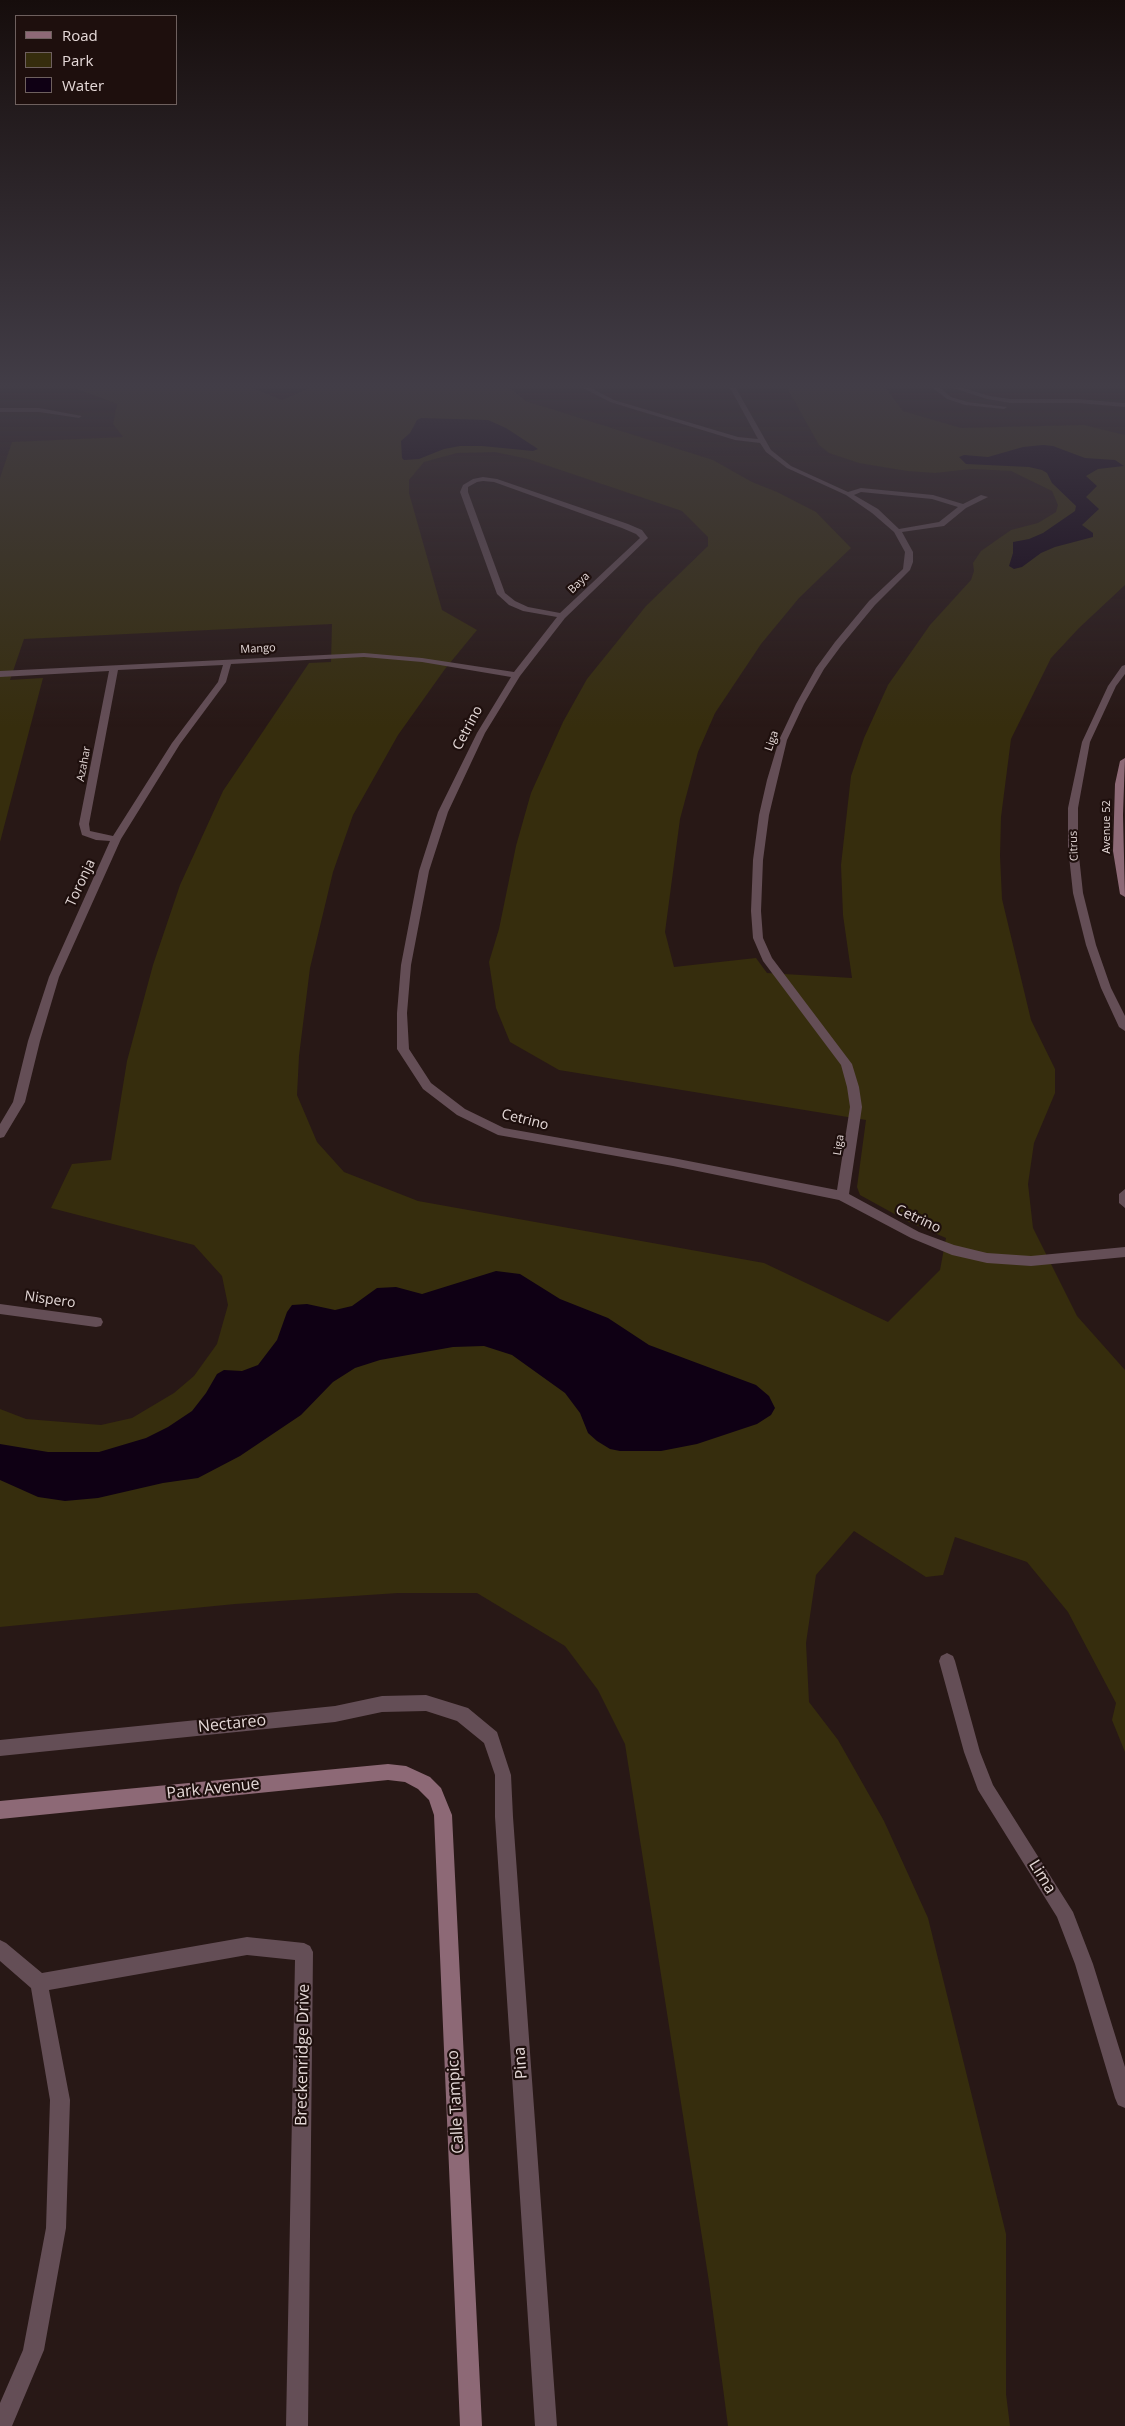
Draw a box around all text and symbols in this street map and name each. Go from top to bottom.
legend [15,15,178,105]
text: Road [62,25,98,45]
text: Park [62,50,93,70]
text: Water [62,75,104,95]
street label: Baya [565,570,593,596]
street label: Mango [240,641,276,657]
street label: Cetrino [449,703,487,753]
street label: Liga [762,729,782,753]
street label: Azahar [74,745,94,783]
street label: Avenue 52 [1100,800,1114,854]
street label: Citrus [1067,831,1081,861]
street label: Toronja [63,857,99,909]
street label: Cetrino [500,1106,550,1134]
street label: Liga [831,1134,847,1156]
street label: Cetrino [893,1201,943,1237]
street label: Nispero [23,1288,77,1312]
street label: Nectareo [197,1711,267,1737]
street label: Park Avenue [166,1775,260,1803]
street label: Lima [1024,1857,1060,1897]
street label: Breckenridge Drive [292,1984,314,2126]
street label: Pina [510,2046,532,2080]
street label: Calle Tampico [444,2050,468,2154]

